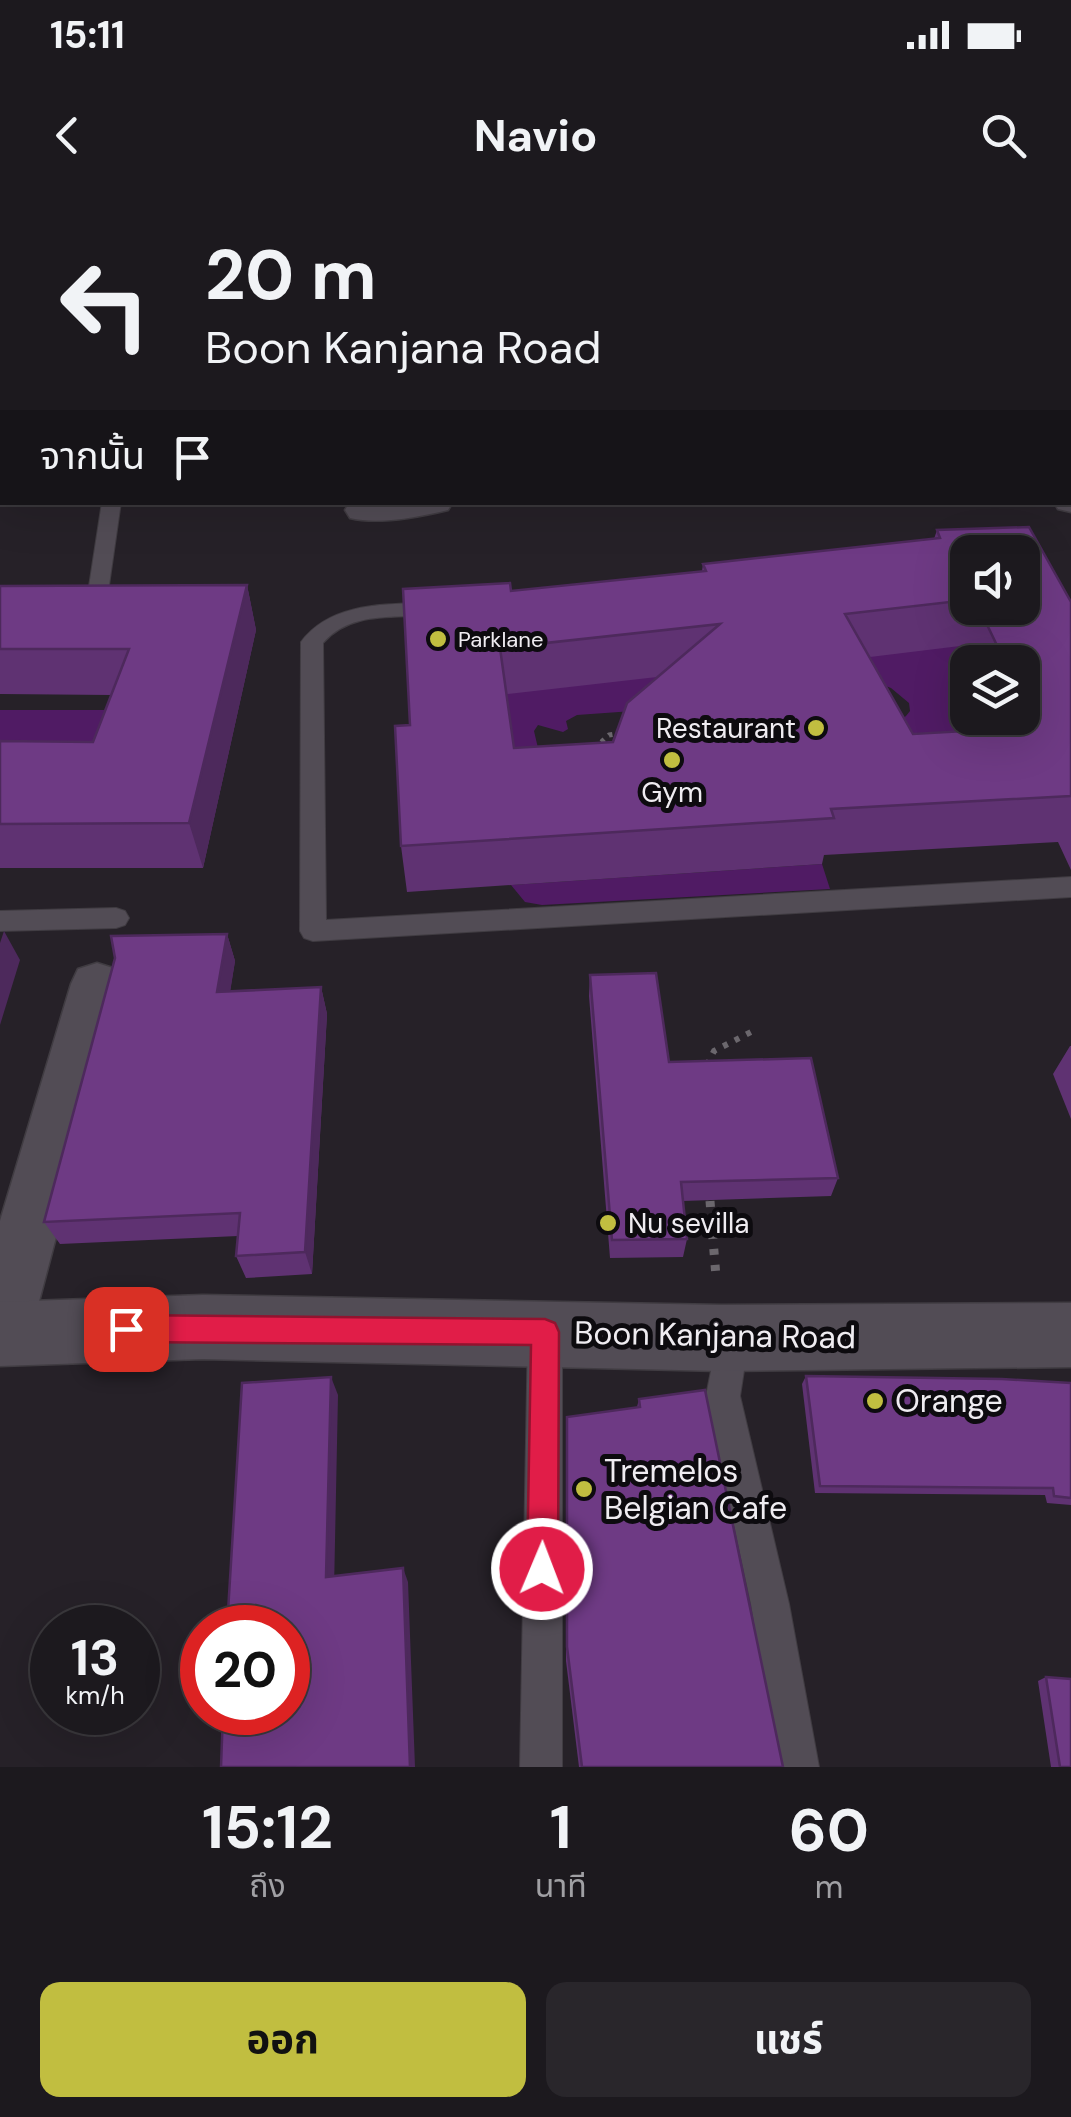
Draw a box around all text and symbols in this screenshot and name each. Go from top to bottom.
text: 15:11 [50,10,125,60]
text: Navio [474,106,597,165]
icon: back [40,108,95,163]
icon: search [976,108,1031,163]
text: 20 m [205,230,377,321]
icon: left [40,240,170,370]
text: Boon Kanjana Road [205,318,601,377]
icon: arrive [165,430,220,485]
text: จากนั้น [40,431,145,481]
map controls [950,535,1040,735]
button: sound [950,535,1040,625]
place label: Parklane [458,625,543,654]
marker: Parklane [427,628,449,650]
button: layers [950,645,1040,735]
place label: Restaurant [656,710,796,747]
marker: Restaurant [805,717,827,739]
marker: Gym [661,749,683,771]
place label: Gym [641,774,703,811]
place label: Nu sevilla [628,1205,749,1242]
marker: Nu sevilla [597,1212,619,1234]
pin [84,1287,169,1372]
icon: arrive [99,1302,154,1357]
street label: Boon Kanjana Road [574,1312,856,1358]
place label: Orange [895,1380,1003,1422]
marker: Orange [864,1390,886,1412]
place label: Tremelos Belgian Cafe [604,1450,787,1529]
marker: Tremelos Belgian Cafe [573,1478,595,1500]
position arrow [490,1517,594,1621]
speed limit sign: 20 [180,1605,310,1735]
text: 13 [71,1625,119,1691]
text: km/h [65,1679,125,1712]
text: 15:12 [202,1788,333,1867]
text: 1 [550,1788,572,1867]
text: 60 [789,1791,869,1870]
text: ถึง [249,1865,286,1907]
text: นาที [535,1865,587,1907]
text: m [815,1866,843,1908]
button: ออก [40,1982,526,2097]
button: แชร์ [546,1982,1031,2097]

